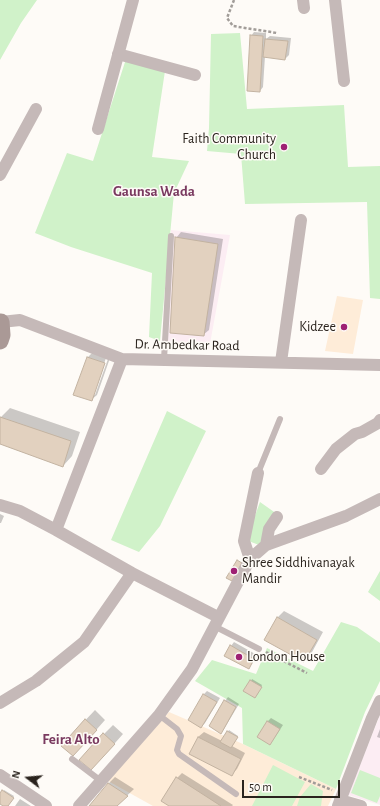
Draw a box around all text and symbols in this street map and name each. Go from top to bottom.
place label: Faith Community Church [182,131,276,164]
marker: Faith Community Church [279,142,289,152]
district label: Gaunsa Wada [113,182,195,200]
place label: Kidzee [299,319,336,335]
marker: Kidzee [339,322,349,332]
street label: Dr. Ambedkar Road [134,336,240,354]
place label: Shree Siddhivanayak Mandir [242,555,355,588]
marker: Shree Siddhivanayak Mandir [229,566,239,576]
place label: London House [247,649,325,665]
marker: London House [234,652,244,662]
district label: Feira Alto [42,730,100,748]
north arrow [8,758,48,798]
text: N [10,769,22,780]
scale bar [244,772,342,798]
text: 50 m [249,781,272,793]

